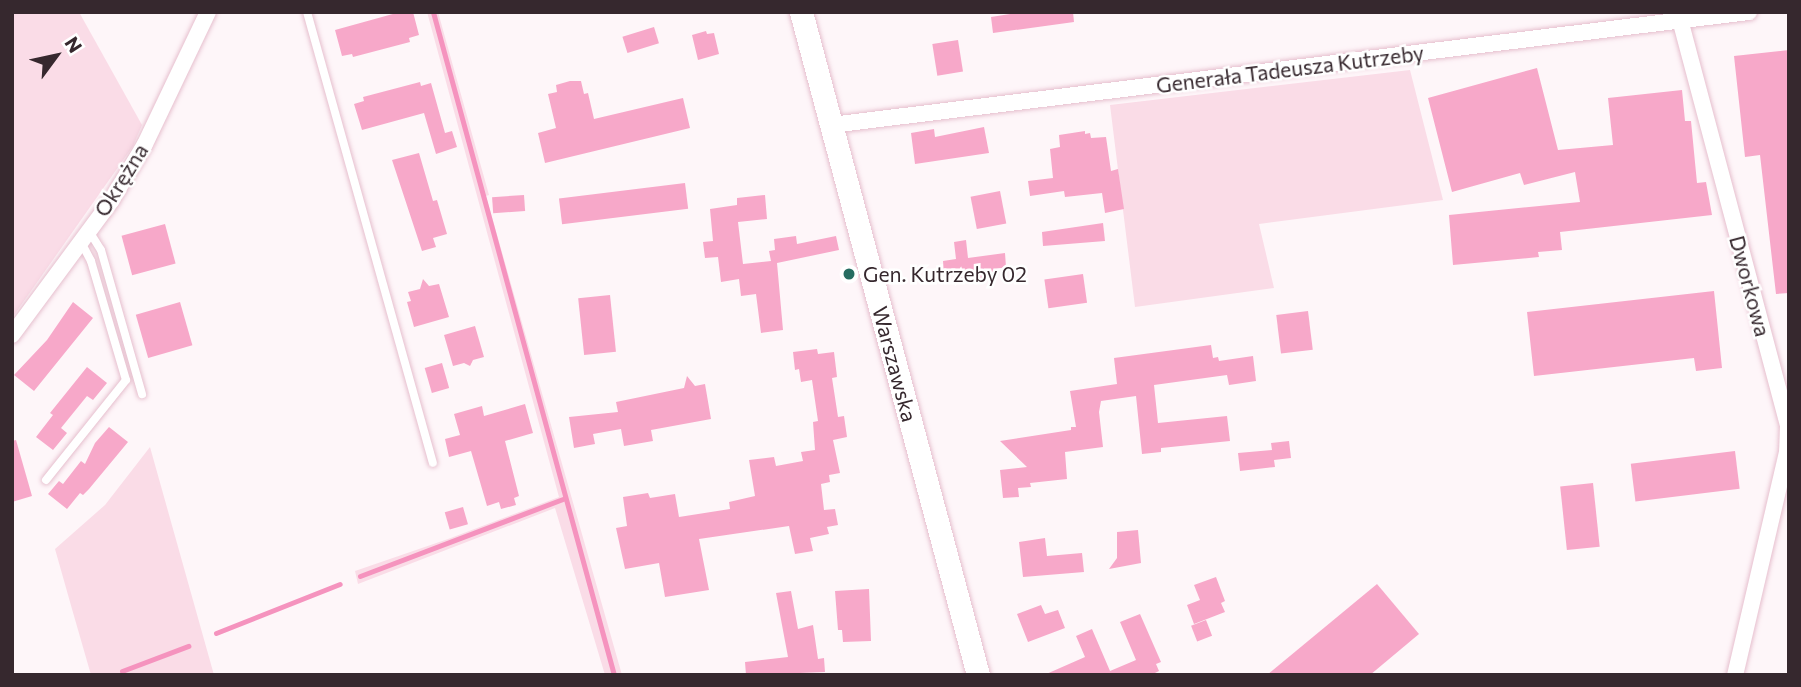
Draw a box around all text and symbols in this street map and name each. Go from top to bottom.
north arrow [21,21,91,91]
text: N [60,32,88,57]
street label: Generała Tadeusza Kutrzeby [1155,40,1425,98]
street label: Okrężna [89,139,153,221]
street label: Dworkowa [1724,233,1776,339]
place label: Gen. Kutrzeby 02 [863,261,1027,287]
marker: Gen. Kutrzeby 02 [841,266,857,282]
street label: Warszawska [867,303,923,425]

